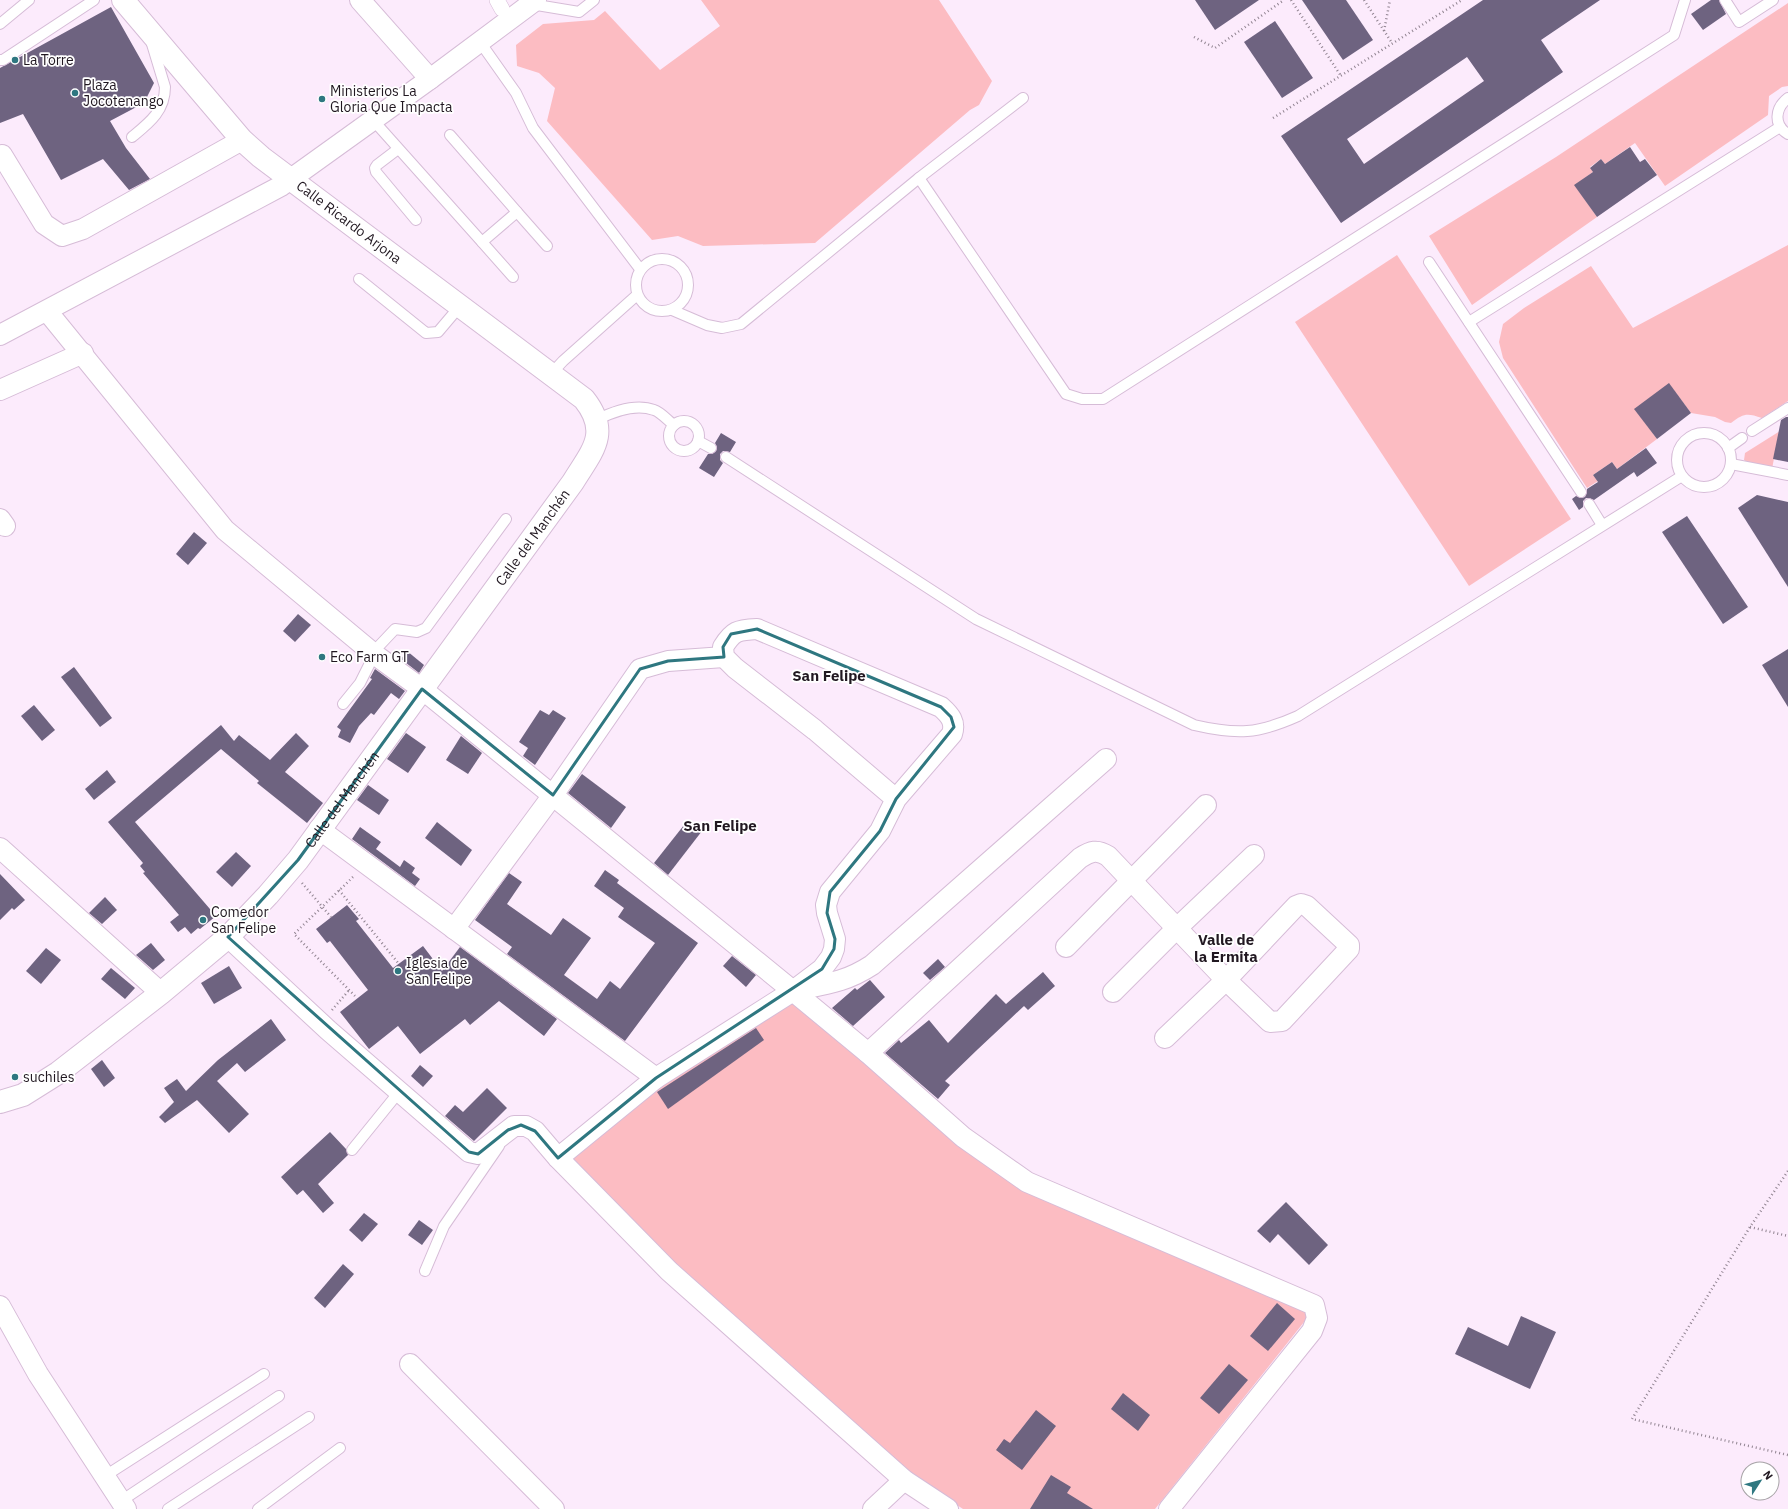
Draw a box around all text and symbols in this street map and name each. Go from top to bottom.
place label: La Torre [23,51,74,69]
marker: La Torre [10,55,20,65]
place label: Plaza Jocotenango [83,76,164,110]
place label: Ministerios La Gloria Que Impacta [330,82,453,116]
marker: Plaza Jocotenango [70,88,80,98]
marker: Ministerios La Gloria Que Impacta [317,94,327,104]
street label: Calle Ricardo Arjona [293,177,405,268]
street label: Calle del Manchén [491,486,574,589]
place label: Eco Farm GT [330,648,409,666]
marker: Eco Farm GT [317,652,327,662]
district label: San Felipe [792,666,866,685]
street label: Calle del Manchén [301,748,383,851]
district label: San Felipe [683,816,757,835]
place label: Comedor San Felipe [211,903,276,937]
marker: Comedor San Felipe [198,915,208,925]
district label: Valle de la Ermita [1194,930,1258,966]
place label: Iglesia de San Felipe [406,954,471,988]
marker: Iglesia de San Felipe [393,966,403,976]
place label: suchiles [23,1068,75,1086]
marker: suchiles [10,1072,20,1082]
north arrow [1740,1461,1780,1501]
text: N [1760,1468,1776,1482]

